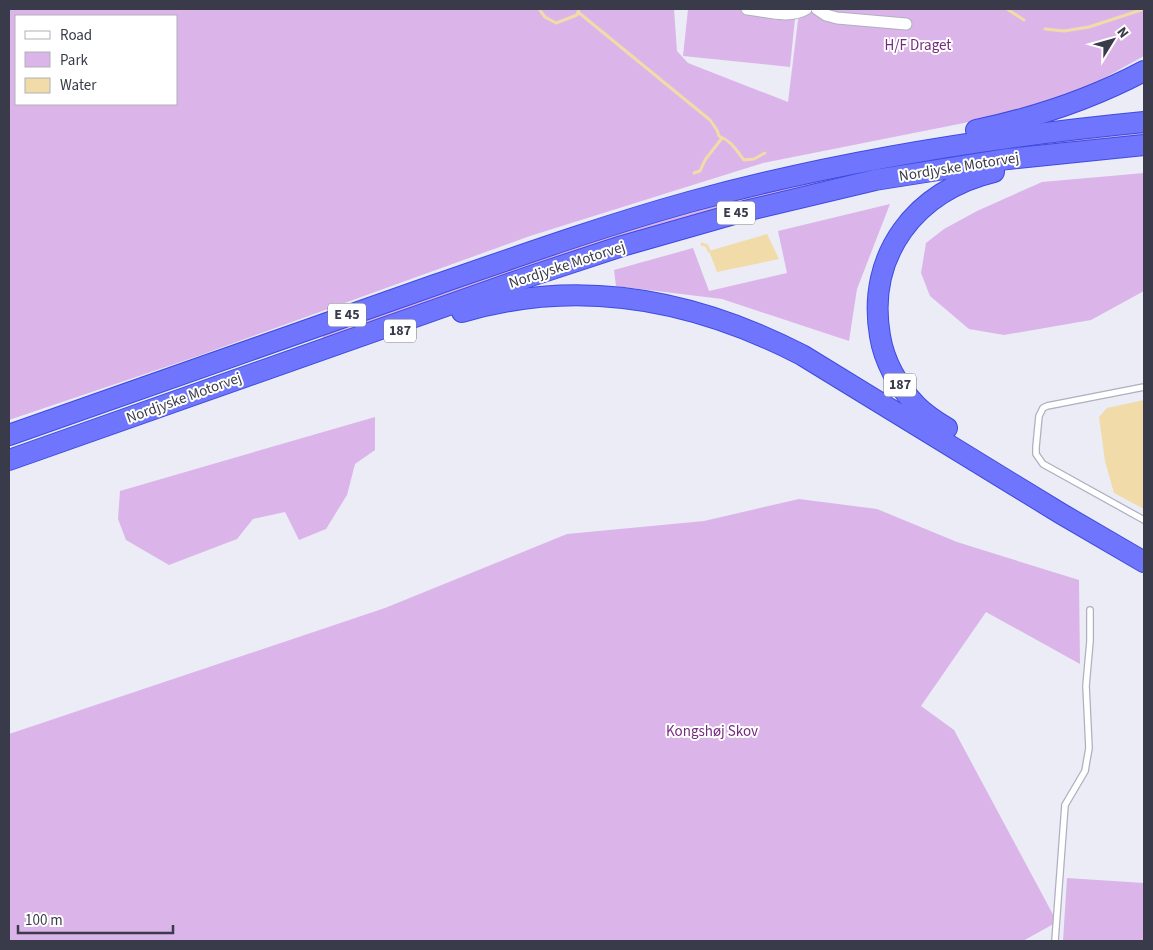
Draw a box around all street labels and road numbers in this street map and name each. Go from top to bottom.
street label: Nordjyske Motorvej [897,147,1021,187]
road number: E 45 [717,202,755,224]
street label: Nordjyske Motorvej [506,236,628,294]
road number: E 45 [328,304,366,326]
road number: 187 [384,320,416,342]
street label: Nordjyske Motorvej [123,367,245,429]
road number: 187 [884,374,916,396]

